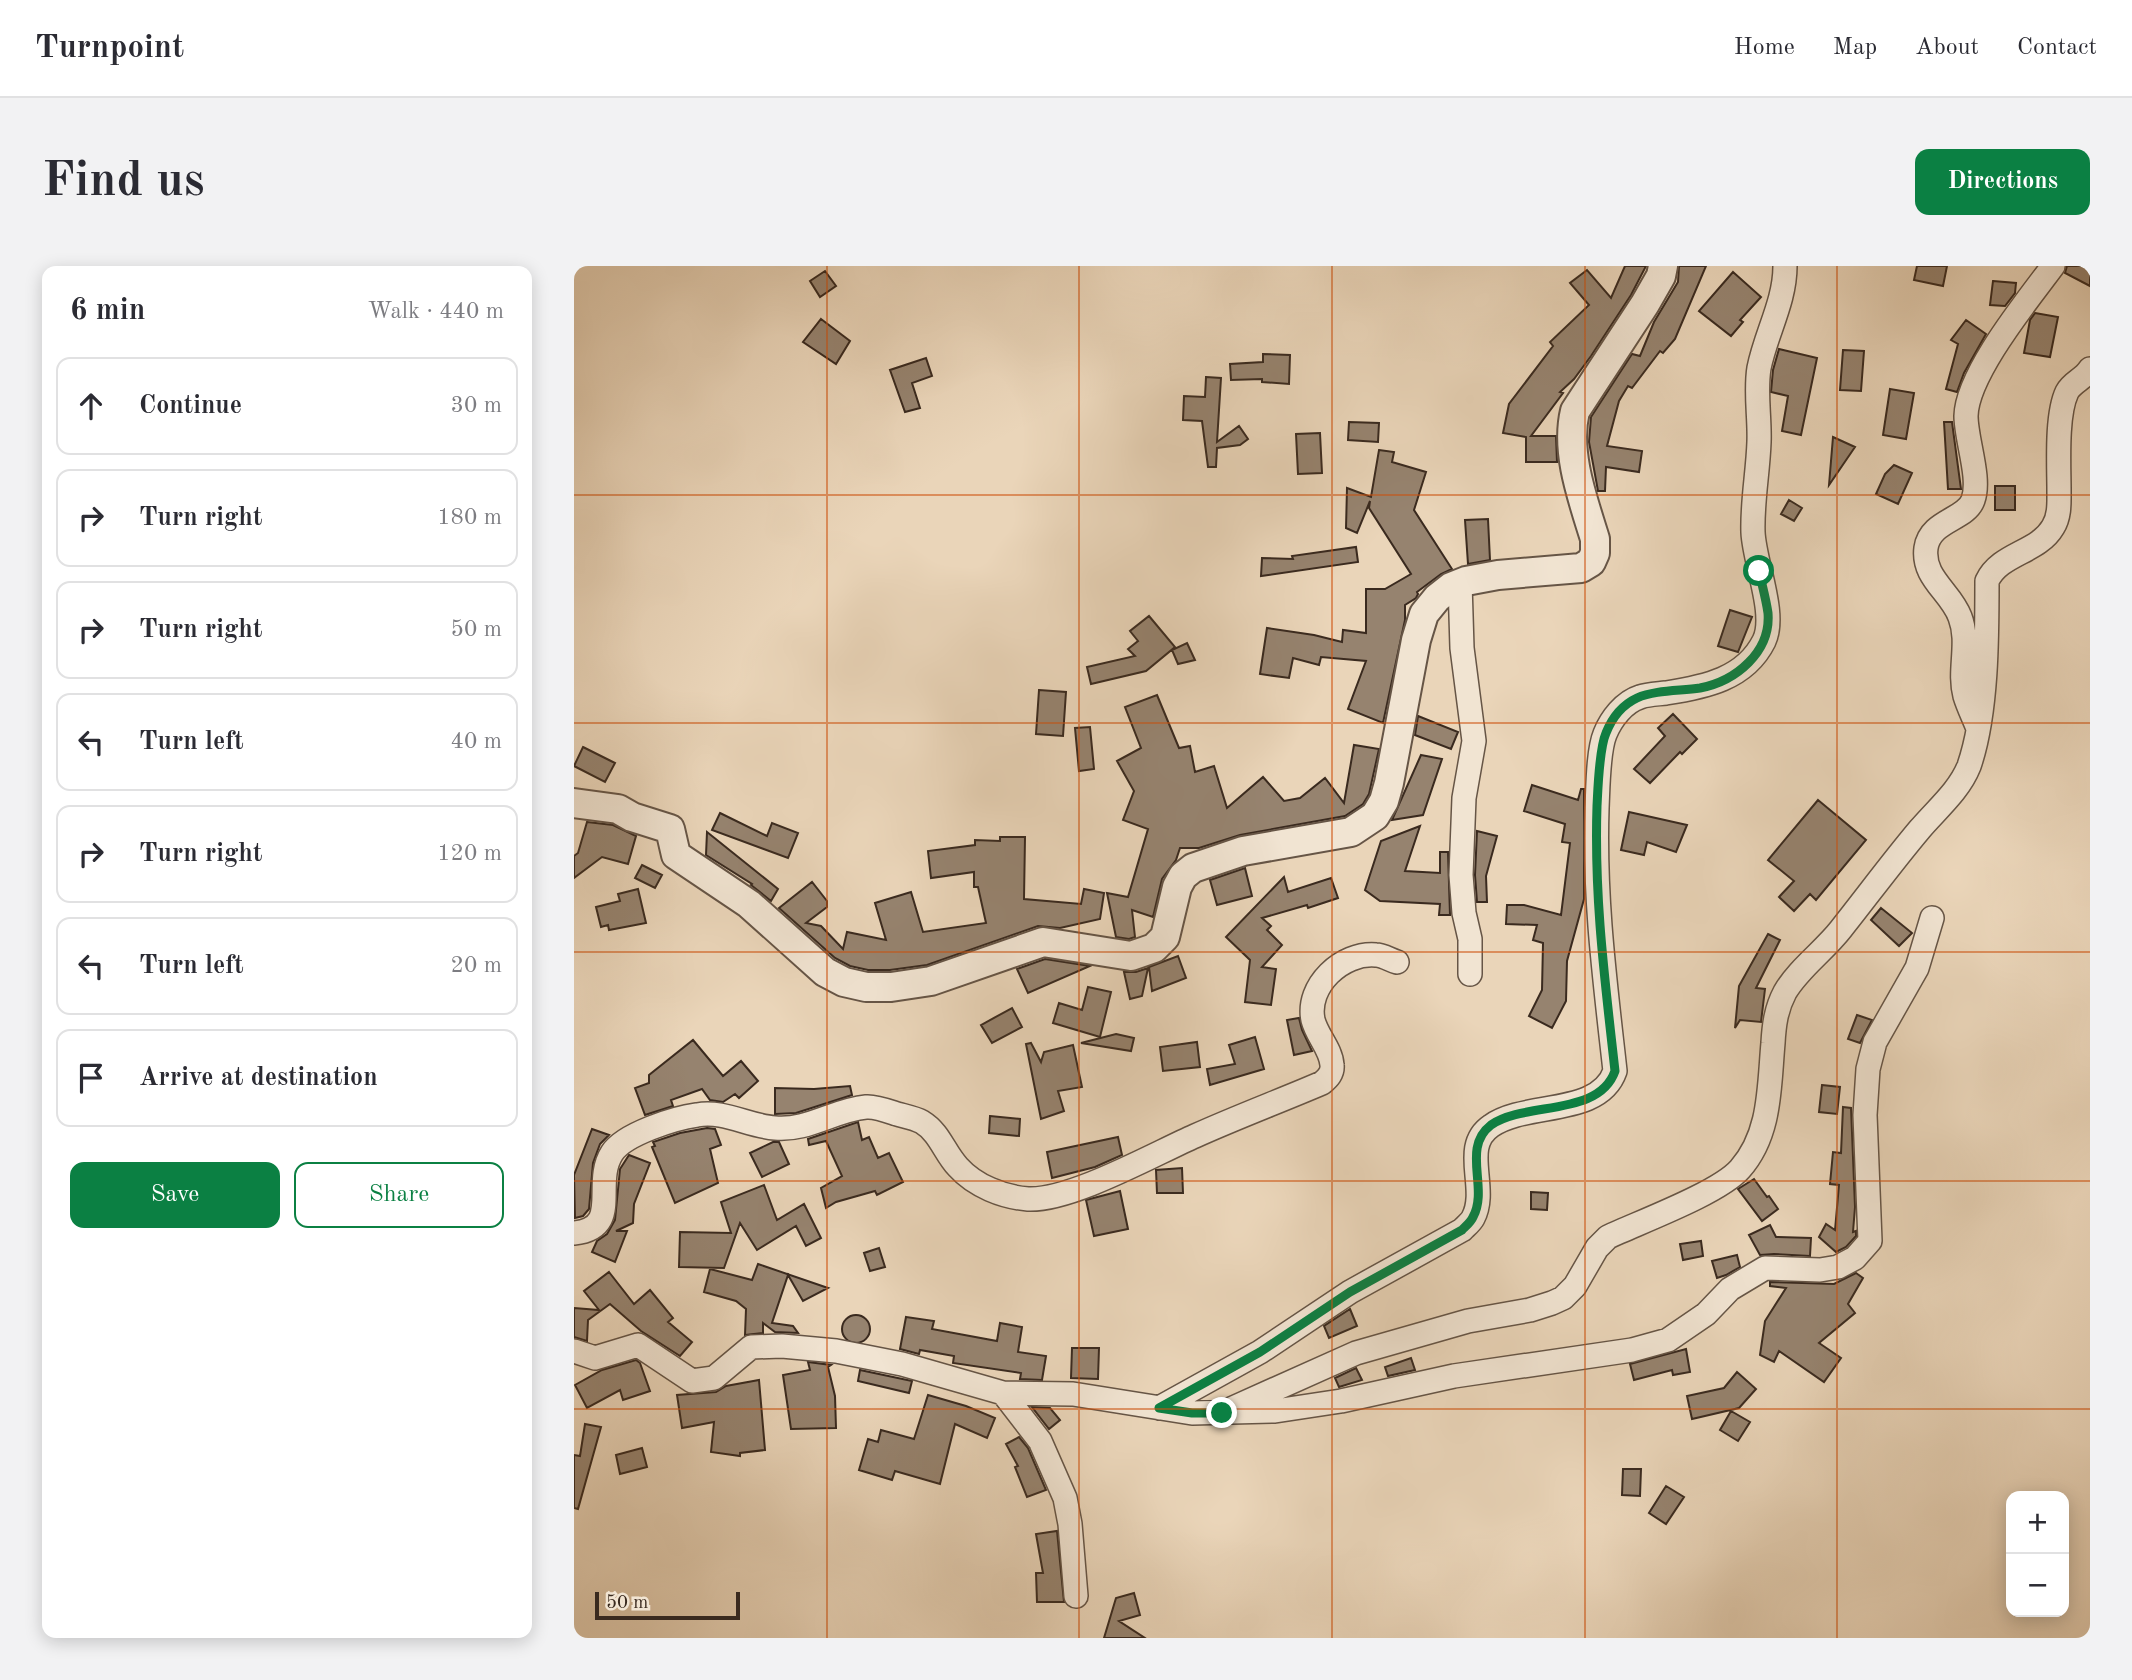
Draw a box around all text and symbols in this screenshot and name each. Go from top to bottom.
text: Turnpoint [35,32,184,65]
text: Home [1734,36,1795,60]
text: Map [1833,36,1877,60]
text: About [1915,36,1979,60]
text: Contact [2017,36,2097,60]
button: Directions [1915,149,2090,215]
text: Find us [42,158,205,207]
text: 6 min [70,296,145,326]
text: Walk · 440 m [368,300,504,323]
icon: ahead [72,387,110,425]
text: Continue [139,393,242,419]
text: 30 m [451,394,502,417]
icon: right [72,499,110,537]
text: Turn right [139,505,262,531]
text: 180 m [437,506,502,529]
route start [1743,555,1774,586]
icon: right [72,611,110,649]
text: Turn right [139,617,262,643]
text: 50 m [451,618,502,641]
icon: left [72,723,110,761]
text: Turn left [139,729,244,755]
text: 40 m [451,730,502,753]
icon: right [72,835,110,873]
text: Turn right [139,841,262,867]
text: 120 m [437,842,502,865]
icon: left [72,947,110,985]
text: Turn left [139,953,244,979]
text: 20 m [451,954,502,977]
icon: arrive [72,1059,110,1097]
text: Arrive at destination [139,1065,378,1091]
button: Save [70,1162,280,1228]
button: Share [294,1162,504,1228]
route end [1206,1397,1237,1428]
map controls [2006,1491,2069,1617]
button: + [2006,1491,2069,1554]
button: − [2006,1554,2069,1617]
scale bar [595,1589,740,1621]
text: 50 m [606,1594,648,1613]

